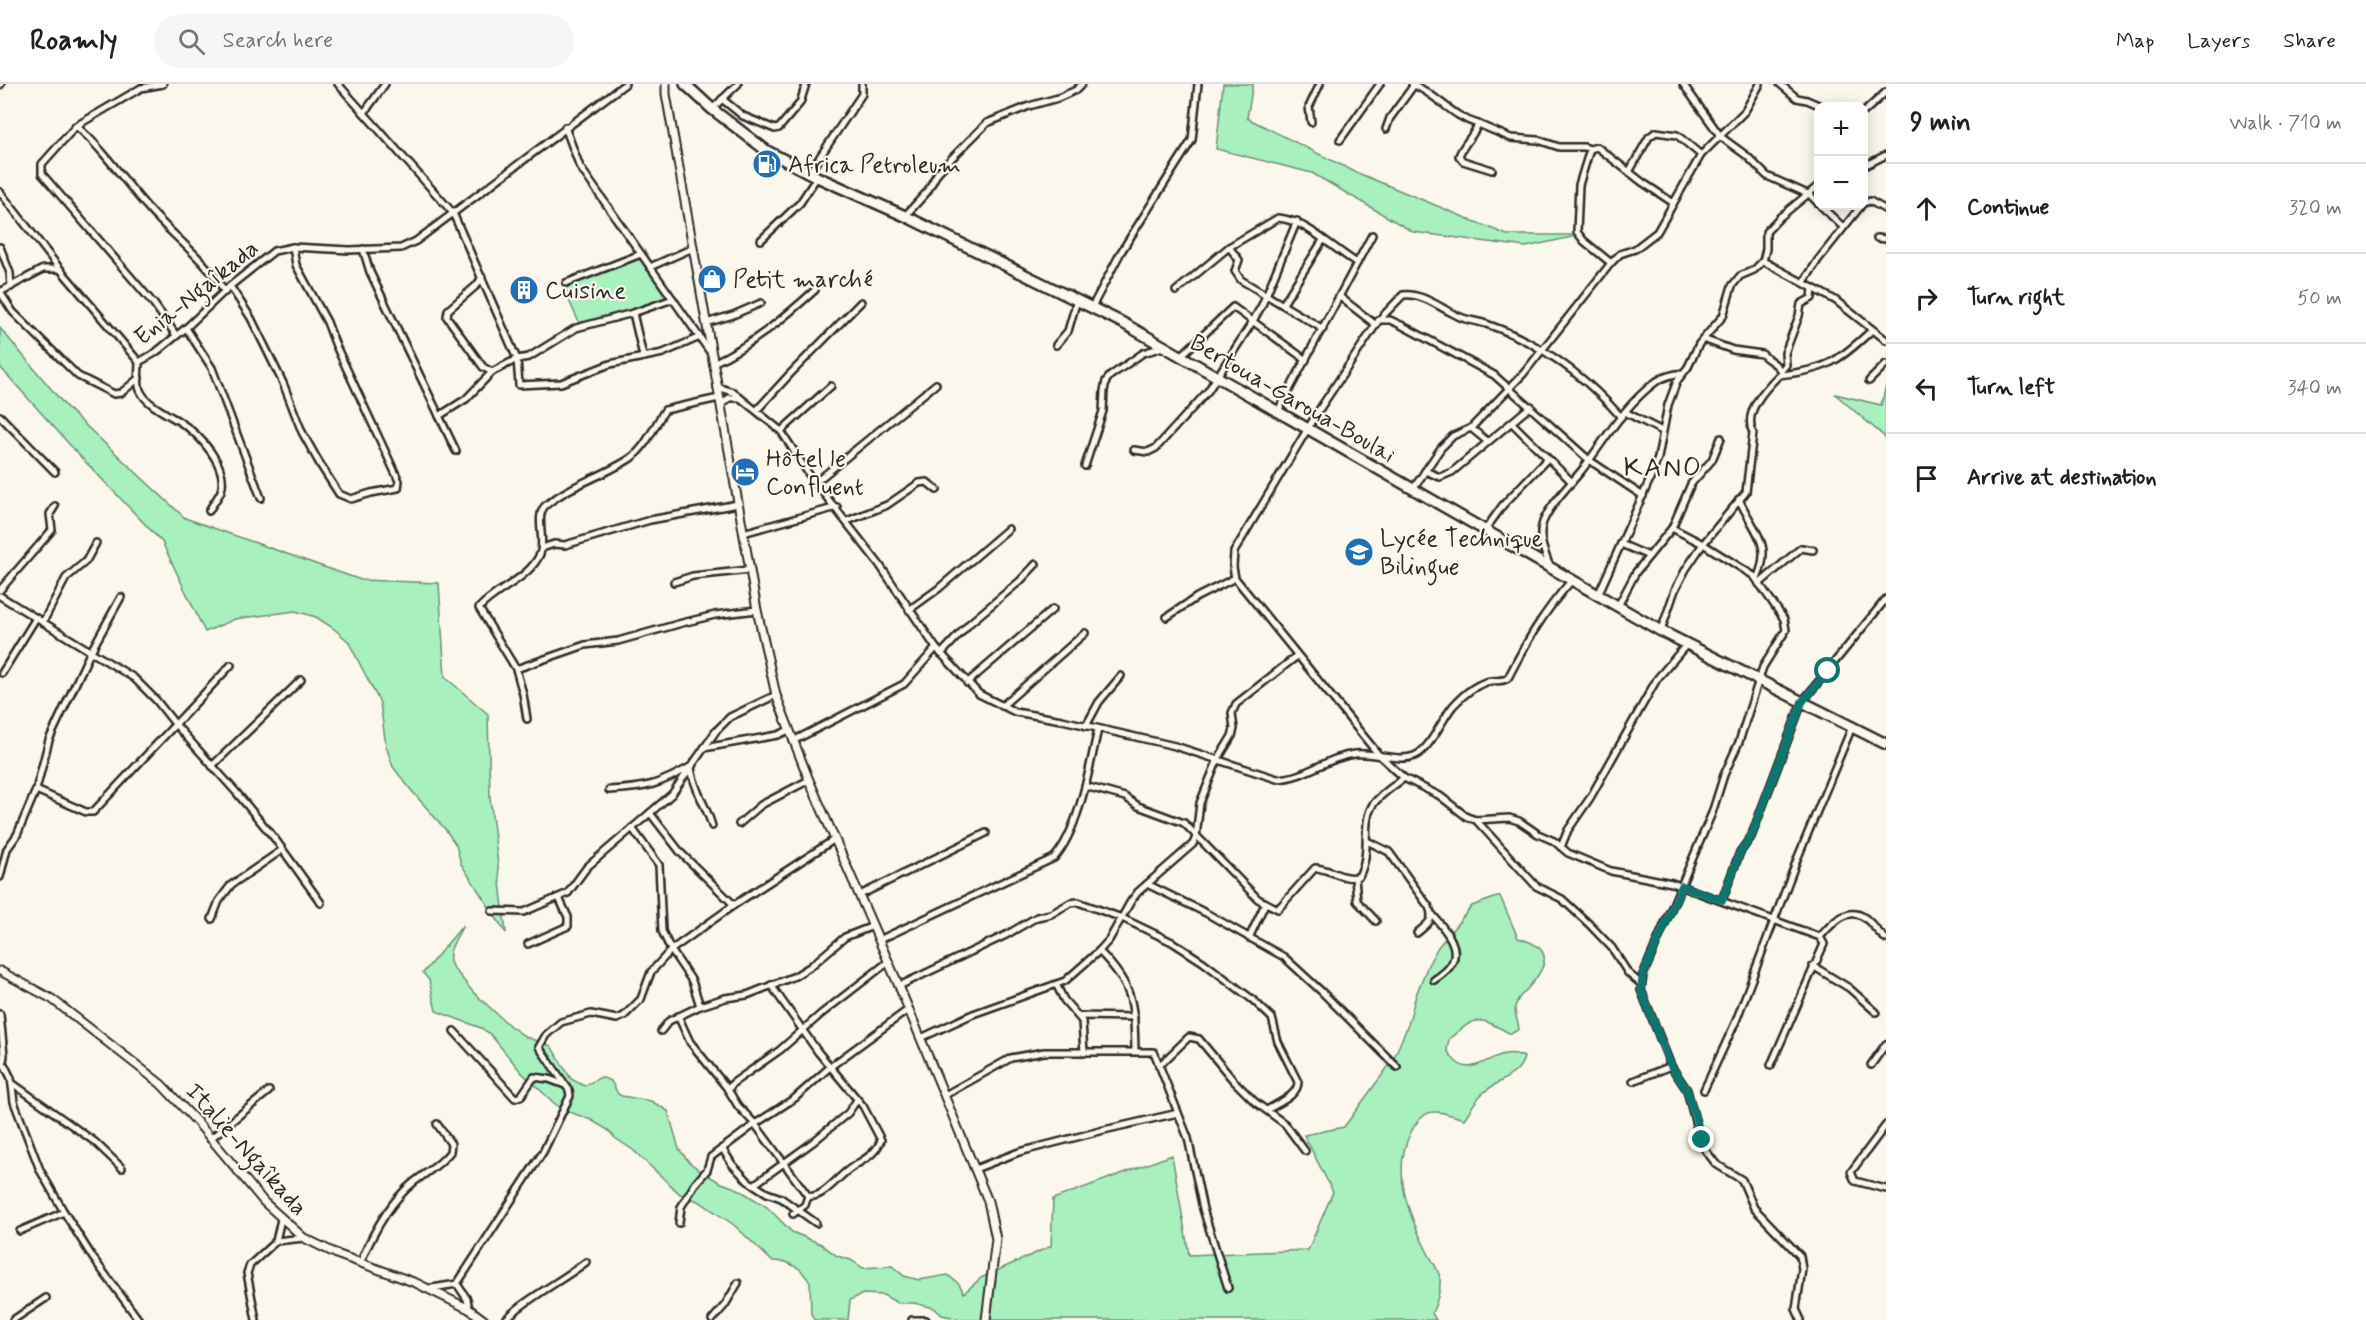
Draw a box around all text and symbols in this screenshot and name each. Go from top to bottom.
search box [154,14,574,68]
text: Roamly [30,23,118,60]
icon: search [175,25,208,58]
text: Search here [223,27,333,55]
text: Map [2116,27,2154,55]
text: Layers [2187,27,2250,55]
text: Share [2283,27,2336,55]
map controls [1814,102,1868,210]
button: + [1814,102,1868,156]
text: 9 min [1910,106,1971,140]
text: Walk · 710 m [2229,110,2342,137]
fuel station icon: Africa Petroleum [751,148,783,180]
place label: Africa Petroleum [788,150,961,181]
button: − [1814,156,1868,210]
icon: ahead [1910,192,1943,225]
text: Continue [1967,194,2049,222]
text: 320 m [2289,195,2342,222]
street label: Enia-Ngaîkada [128,233,267,355]
shop icon: Petit marché [696,263,728,295]
place label: Petit marché [733,265,873,296]
building icon: Cuisine [508,274,540,306]
place label: Cuisine [545,276,626,307]
icon: right [1910,282,1943,315]
text: Turn right [1967,284,2065,312]
text: 50 m [2297,285,2342,312]
street label: Bertoua-Garoua-Boulai [1184,328,1401,471]
icon: left [1910,372,1943,405]
text: Turn left [1967,374,2055,402]
text: 340 m [2287,375,2342,402]
place label: Hôtel le Confluent [766,444,864,503]
district label: KANO [1624,451,1702,486]
hotel icon: Hôtel le Confluent [729,456,761,488]
icon: arrive [1910,462,1943,495]
text: Arrive at destination [1967,464,2157,492]
place label: Lycée Technique Bilingue [1380,524,1543,586]
school or university icon: Lycée Technique Bilingue [1343,536,1375,568]
route start [1814,657,1840,683]
street label: Italie-Ngaîkada [176,1077,314,1225]
route end [1688,1126,1714,1152]

